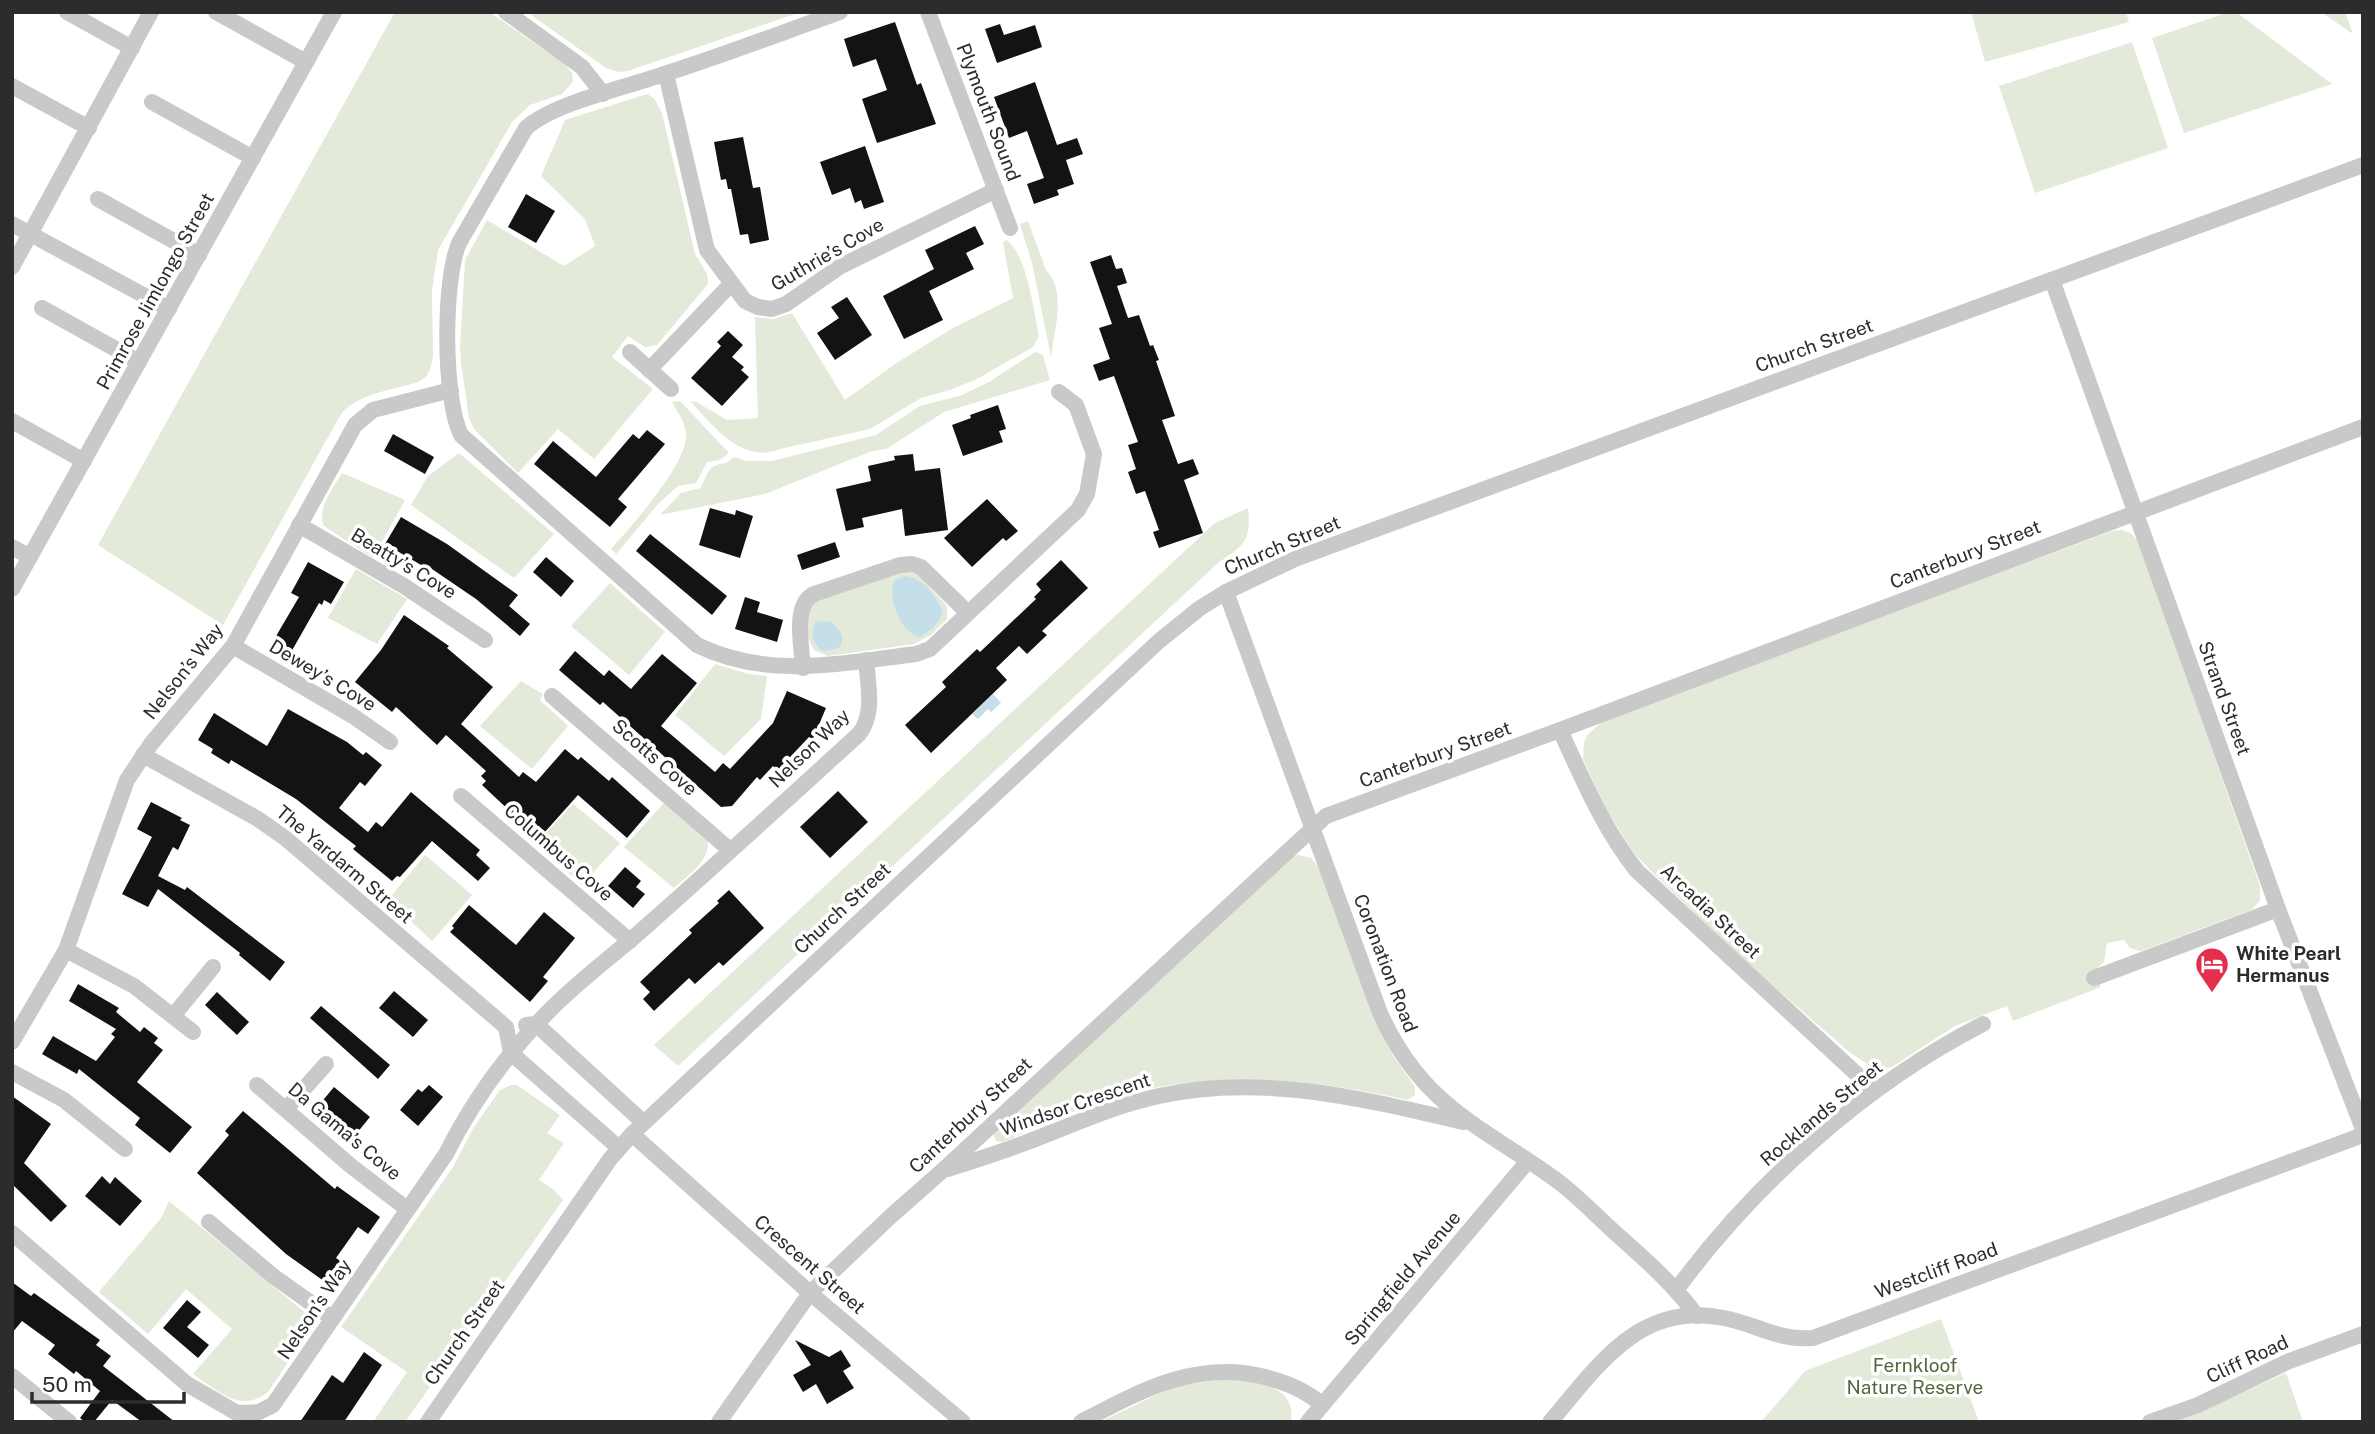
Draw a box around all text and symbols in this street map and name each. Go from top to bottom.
street label: Plymouth Sound [953,40,1025,184]
street label: Primrose Jimlongo Street [92,189,218,393]
street label: Guthrie’s Cove [767,213,887,295]
street label: Church Street [1752,314,1876,376]
street label: Church Street [1221,511,1343,579]
street label: Canterbury Street [1887,515,2043,593]
street label: Beatty’s Cove [347,523,461,603]
street label: Nelson’s Way [139,619,227,723]
street label: Dewey’s Cove [266,635,380,715]
street label: Strand Street [2194,638,2256,758]
street label: Nelson Way [764,704,854,792]
street label: Scotts Cove [608,714,702,800]
street label: Canterbury Street [1356,716,1514,792]
street label: Columbus Cove [500,799,618,905]
street label: The Yardarm Street [272,800,418,928]
street label: Church Street [789,858,895,958]
street label: Arcadia Street [1657,859,1765,963]
street label: Coronation Road [1350,891,1422,1035]
place label: White Pearl Hermanus [2236,942,2341,986]
hotel icon: White Pearl Hermanus [2193,945,2231,994]
street label: Canterbury Street [904,1052,1036,1178]
street label: Rocklands Street [1756,1056,1886,1170]
street label: Windsor Crescent [997,1068,1153,1140]
street label: Da Gama’s Cove [284,1077,406,1185]
street label: Springfield Avenue [1339,1206,1465,1350]
street label: Crescent Street [750,1210,870,1318]
street label: Westcliff Road [1872,1238,2000,1302]
street label: Nelson’s Way [272,1255,356,1363]
street label: Church Street [420,1275,508,1389]
street label: Cliff Road [2203,1331,2291,1387]
park label: Fernkloof Nature Reserve [1847,1354,1983,1398]
scale bar [32,1360,184,1404]
text: 50 m [42,1372,92,1397]

